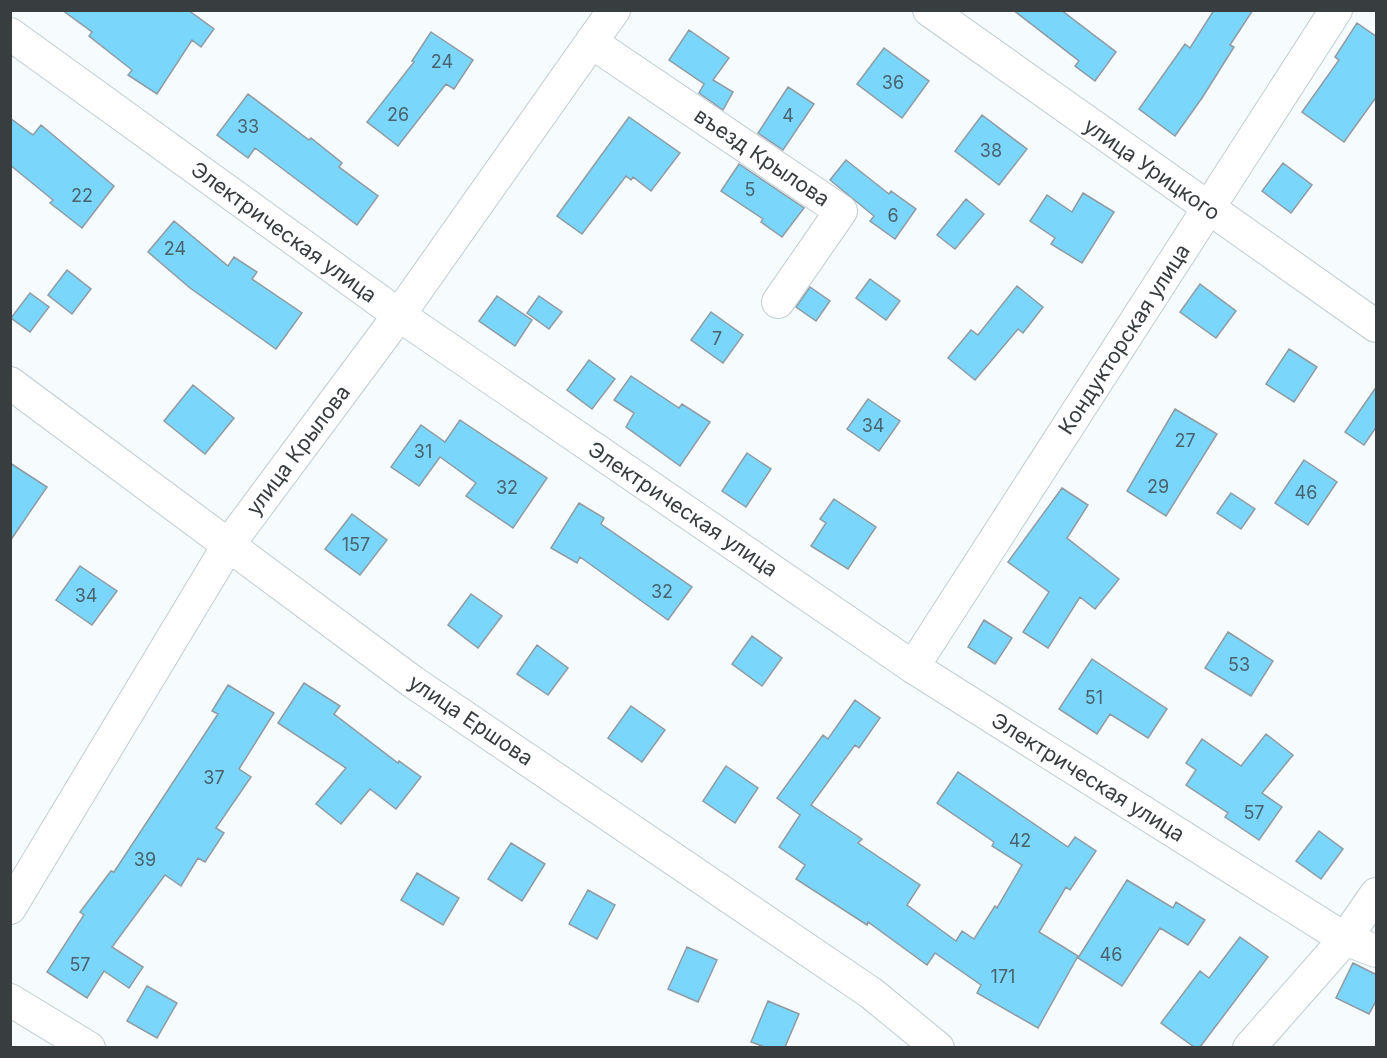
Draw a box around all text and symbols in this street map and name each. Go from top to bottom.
house number: 24 [431,51,453,72]
house number: 36 [882,72,904,93]
street label: въезд Крылова [690,103,834,211]
house number: 26 [387,104,409,125]
house number: 4 [782,105,794,126]
street label: улица Урицкого [1079,113,1225,225]
house number: 33 [237,116,259,137]
house number: 38 [980,140,1002,161]
street label: Электрическая улица [186,156,382,308]
house number: 5 [745,179,755,200]
house number: 22 [71,185,93,206]
house number: 6 [887,205,899,226]
house number: 24 [164,238,186,259]
street label: Кондукторская улица [1053,239,1195,439]
house number: 7 [712,328,722,349]
street label: улица Крылова [241,380,355,520]
house number: 34 [862,415,884,436]
house number: 27 [1174,430,1196,451]
street label: Электрическая улица [583,436,783,582]
house number: 31 [414,441,432,462]
house number: 29 [1147,476,1169,497]
house number: 32 [496,477,518,498]
house number: 46 [1295,482,1317,503]
house number: 157 [342,534,370,555]
house number: 32 [651,581,673,602]
house number: 34 [75,585,97,606]
house number: 53 [1228,654,1250,675]
street label: улица Ершова [404,669,538,771]
house number: 51 [1085,687,1103,708]
street label: Электрическая улица [987,707,1189,847]
house number: 37 [203,767,225,788]
house number: 57 [1243,802,1265,823]
house number: 42 [1009,830,1031,851]
house number: 39 [134,849,156,870]
house number: 46 [1100,944,1122,965]
house number: 57 [69,954,91,975]
house number: 171 [991,966,1015,987]

